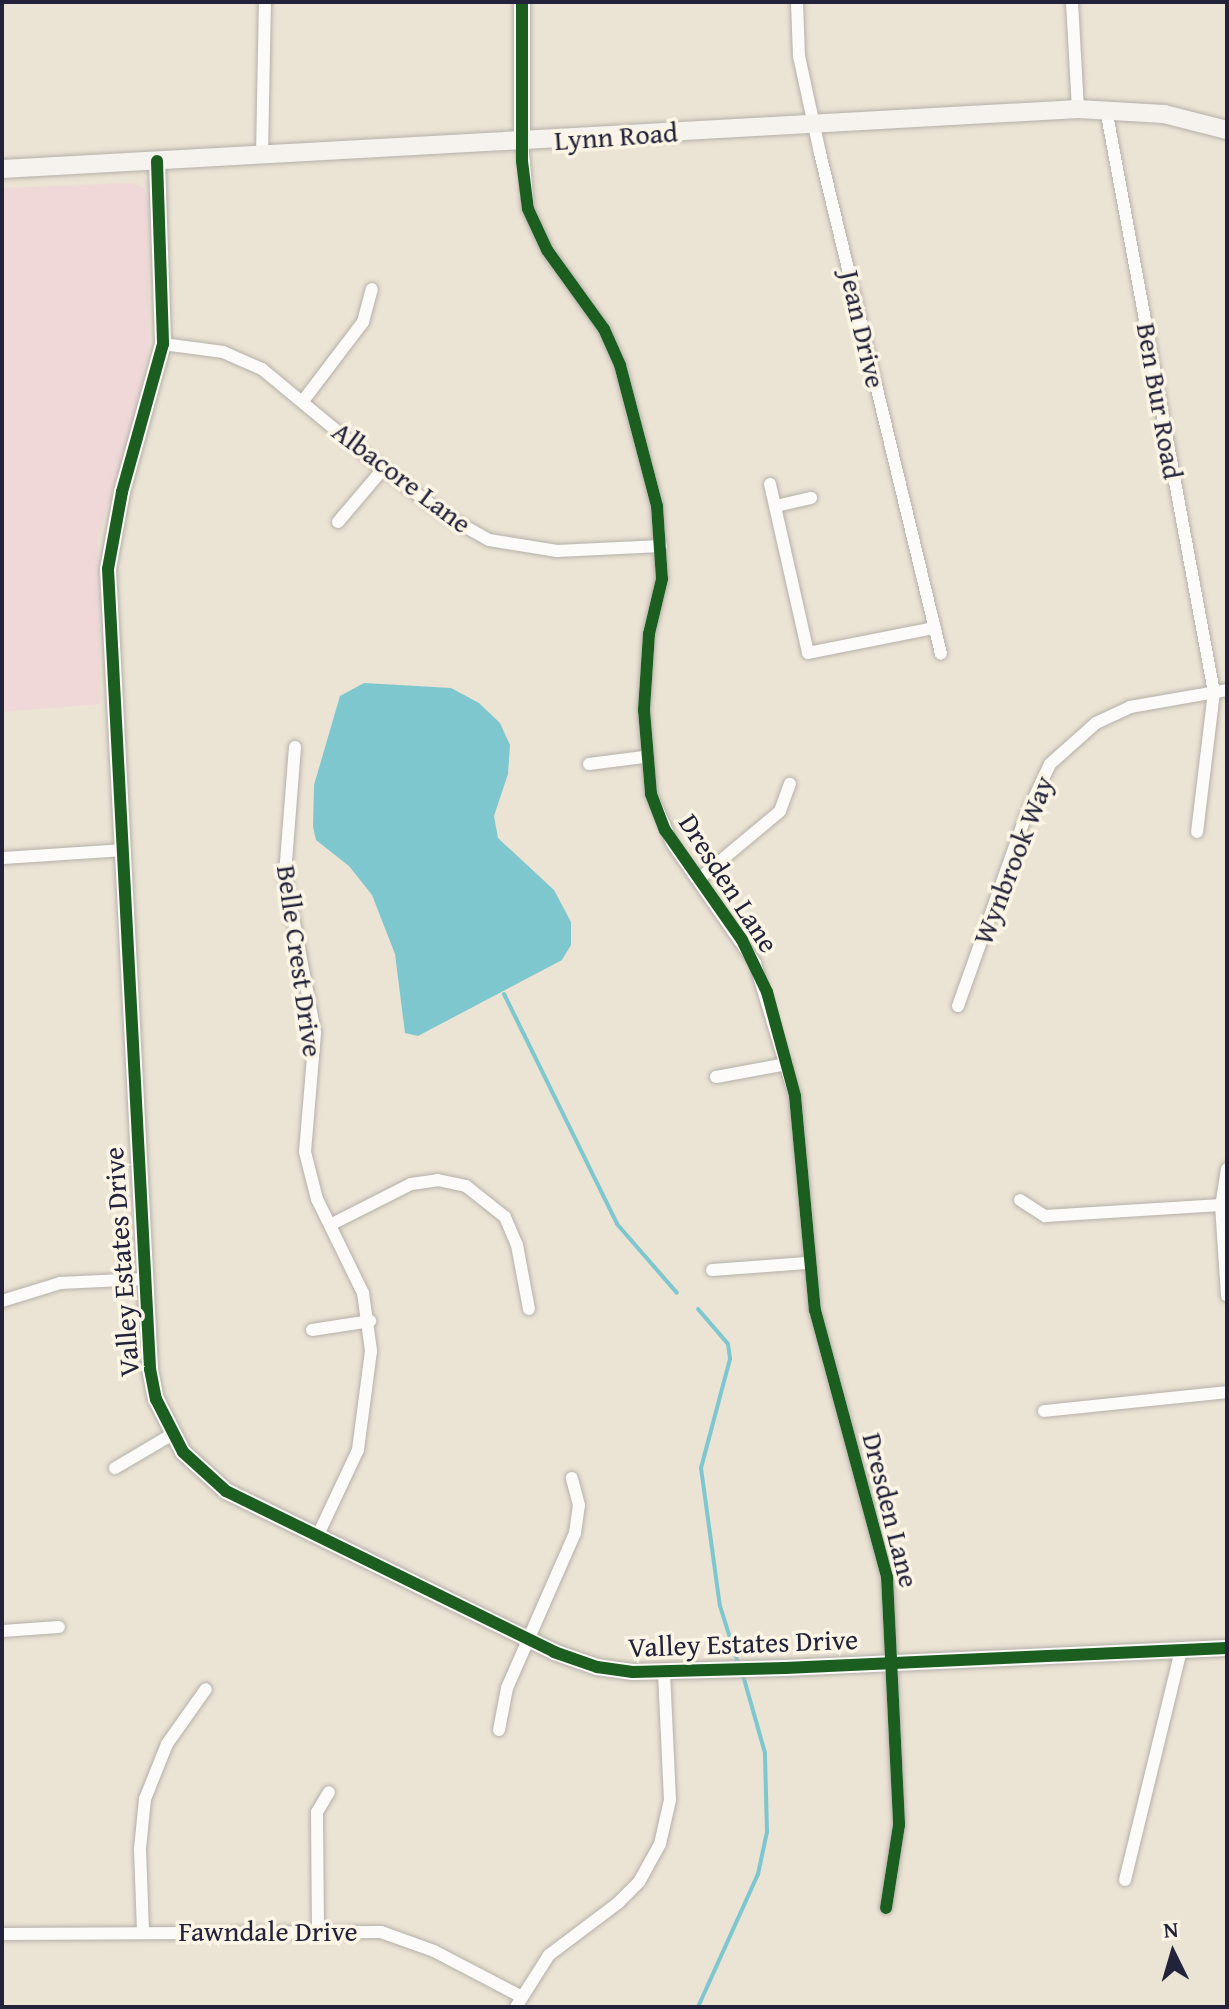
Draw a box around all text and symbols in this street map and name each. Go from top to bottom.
street label: Lynn Road [553,115,679,157]
street label: Jean Drive [833,267,893,391]
street label: Ben Bur Road [1130,320,1190,482]
street label: Albacore Lane [326,414,478,540]
street label: Wynbrook Way [965,771,1061,949]
street label: Dresden Lane [672,808,786,958]
street label: Belle Crest Drive [270,863,330,1059]
street label: Valley Estates Drive [96,1146,146,1378]
street label: Dresden Lane [856,1429,926,1591]
street label: Valley Estates Drive [627,1622,859,1664]
north arrow [1133,1913,1213,1993]
text: N [1162,1913,1180,1946]
street label: Fawndale Drive [178,1914,358,1948]

